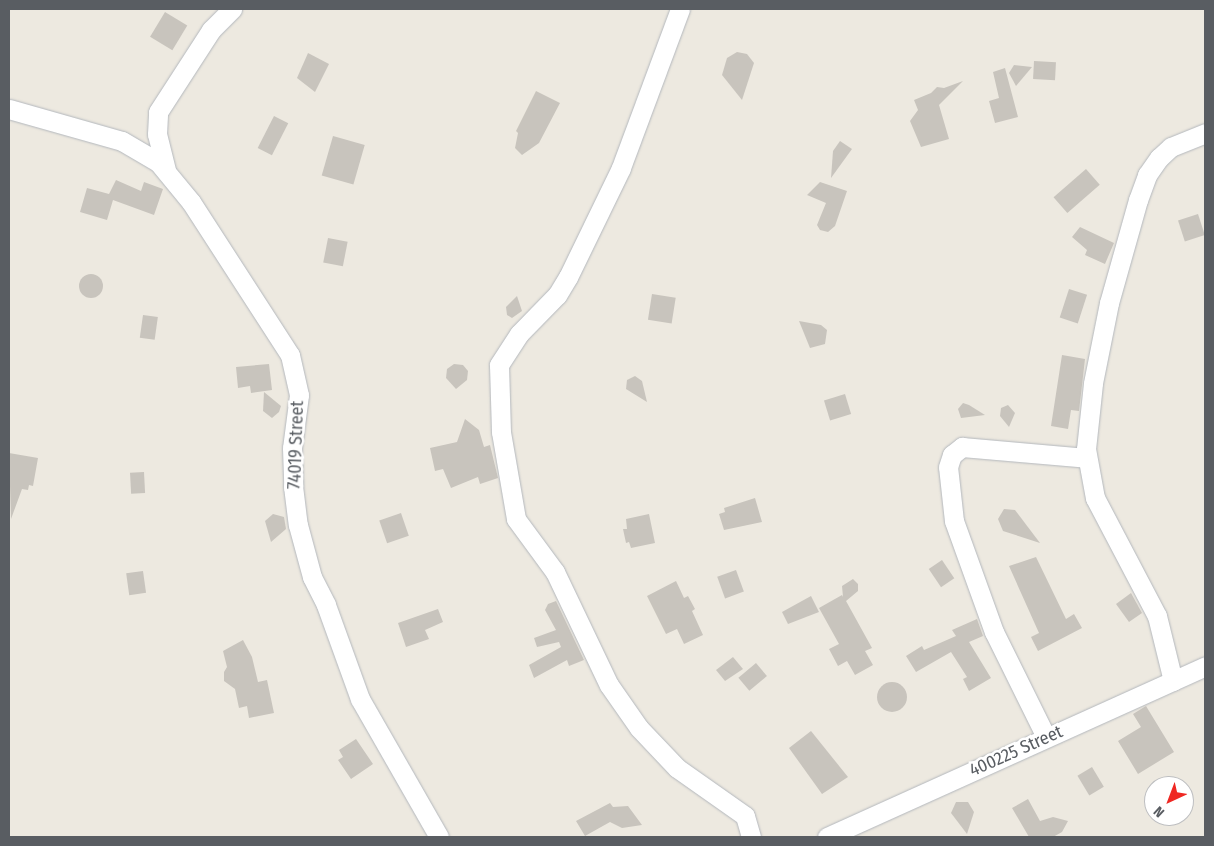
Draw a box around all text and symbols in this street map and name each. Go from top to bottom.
street label: 74019 Street [284,400,308,490]
street label: 400225 Street [966,721,1066,781]
north arrow [1144,776,1194,826]
text: N [1150,803,1168,821]

